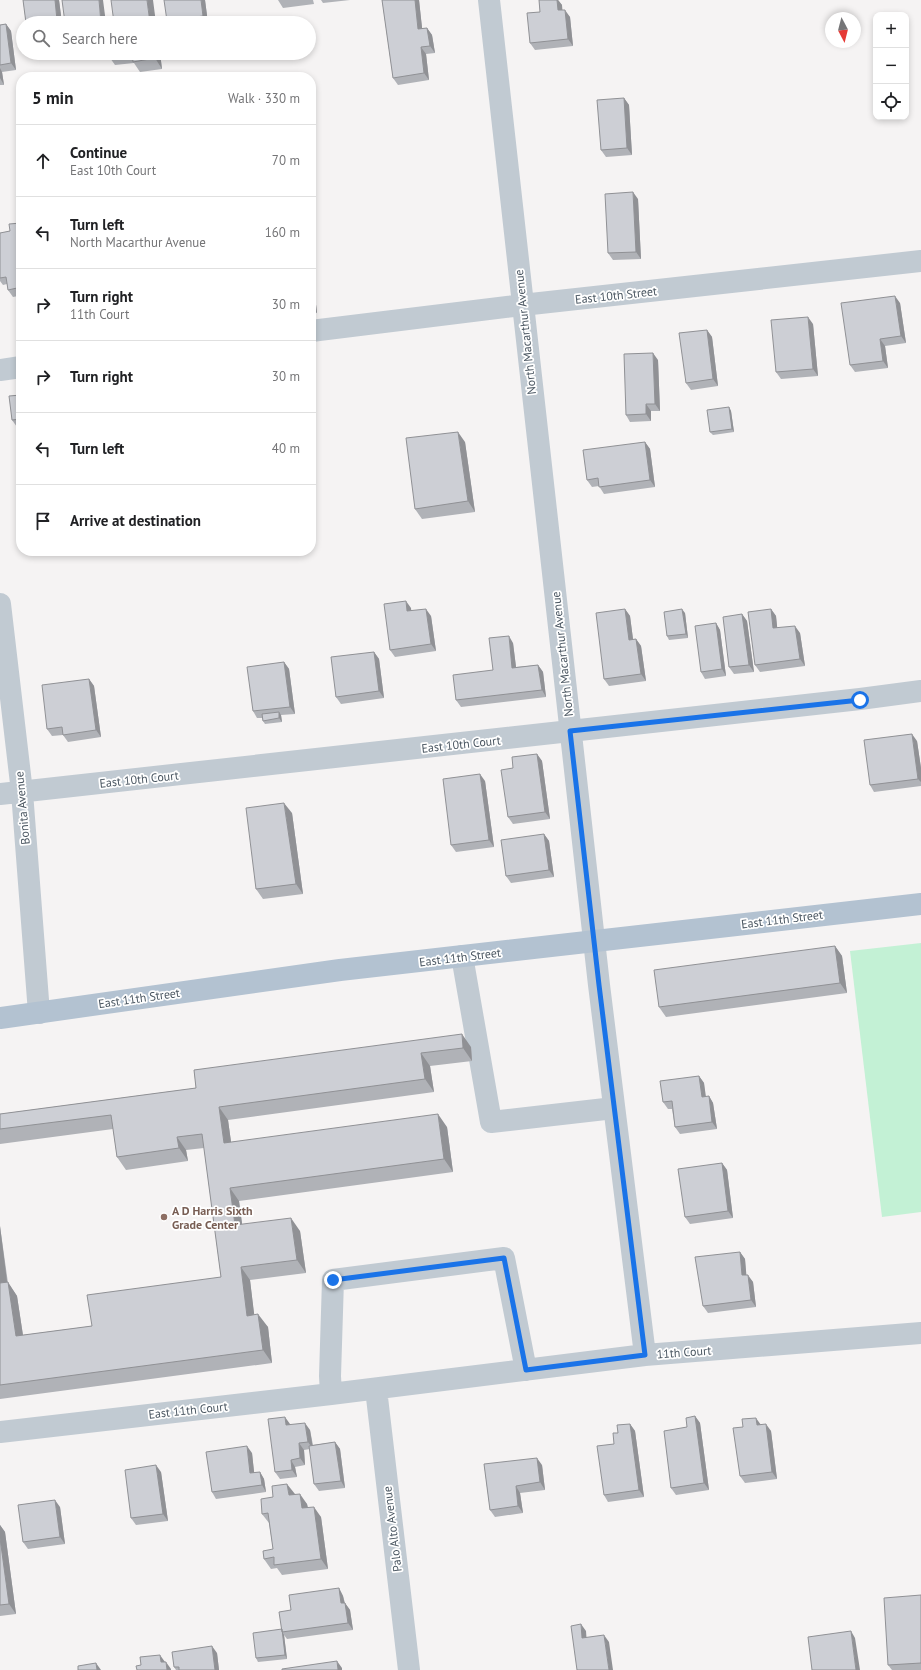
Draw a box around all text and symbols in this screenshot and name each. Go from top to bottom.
north arrow [825,12,861,48]
map controls [873,12,909,120]
button: + [873,12,909,48]
search box [16,16,316,60]
icon: search [30,27,52,49]
text: Search here [62,29,138,48]
button: − [873,48,909,84]
button: locate [873,84,909,120]
text: 5 min [32,87,73,109]
text: Walk · 330 m [228,90,300,107]
text: Continue [70,143,127,162]
icon: ahead [32,150,54,172]
text: 70 m [272,152,300,169]
text: East 10th Court [70,162,156,179]
text: Turn left [70,215,124,234]
icon: left [32,222,54,244]
text: 160 m [265,224,300,241]
text: North Macarthur Avenue [70,234,206,251]
street label: North Macarthur Avenue [511,269,539,395]
street label: East 10th Street [574,283,658,307]
text: Turn right [70,287,133,306]
icon: right [32,294,54,316]
text: 30 m [272,296,300,313]
text: 11th Court [70,306,129,323]
icon: right [32,366,54,388]
text: Turn right [70,367,133,386]
text: 30 m [272,368,300,385]
icon: left [32,438,54,460]
text: Turn left [70,439,124,458]
text: 40 m [272,440,300,457]
icon: arrive [32,510,54,532]
text: Arrive at destination [70,511,201,530]
street label: North Macarthur Avenue [548,591,576,717]
route start [851,691,869,709]
street label: East 10th Court [421,732,501,756]
street label: East 10th Court [99,767,179,791]
street label: Bonita Avenue [11,771,33,845]
street label: East 11th Street [740,907,824,931]
street label: East 11th Street [418,945,502,969]
street label: East 11th Street [97,985,181,1011]
place label: A D Harris Sixth Grade Center [172,1203,253,1232]
marker: A D Harris Sixth Grade Center [159,1212,169,1222]
route end [324,1271,342,1289]
street label: 11th Court [656,1343,712,1361]
street label: East 11th Court [148,1398,228,1422]
street label: Palo Alto Avenue [379,1485,405,1573]

